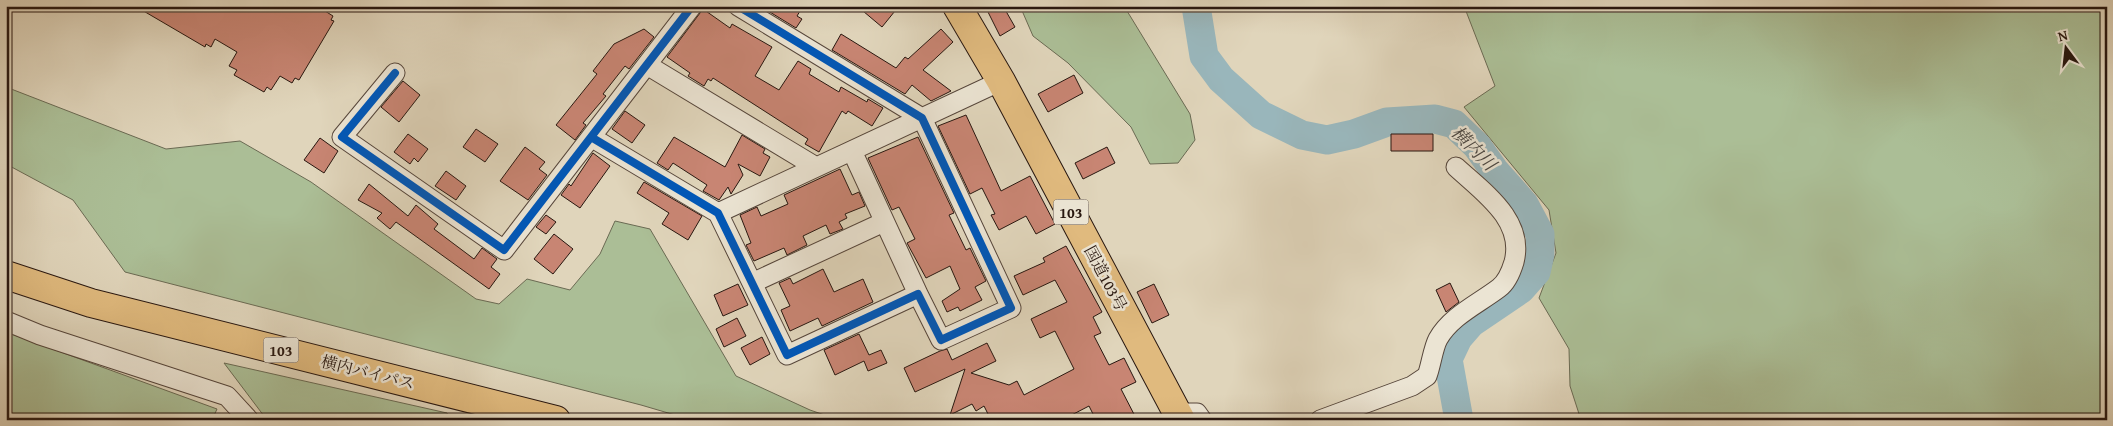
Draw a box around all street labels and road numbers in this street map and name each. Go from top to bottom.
road number: 103 [1054,200,1088,224]
street label: 国道103号 [1079,241,1133,315]
road number: 103 [264,338,298,362]
street label: 横内バイパス [319,349,417,395]

